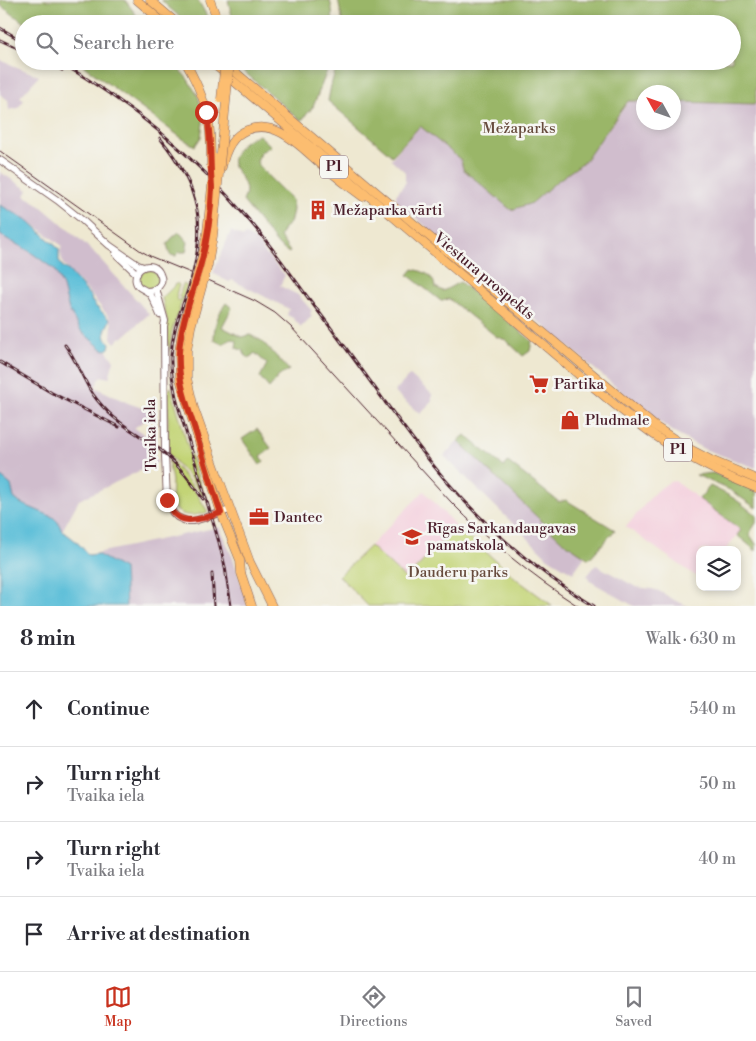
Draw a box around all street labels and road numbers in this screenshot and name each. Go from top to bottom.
road number: P1 [320,156,348,178]
street label: Viestura prospekts [429,228,538,324]
street label: Tvaika iela [141,398,161,472]
road number: P1 [664,438,692,462]

